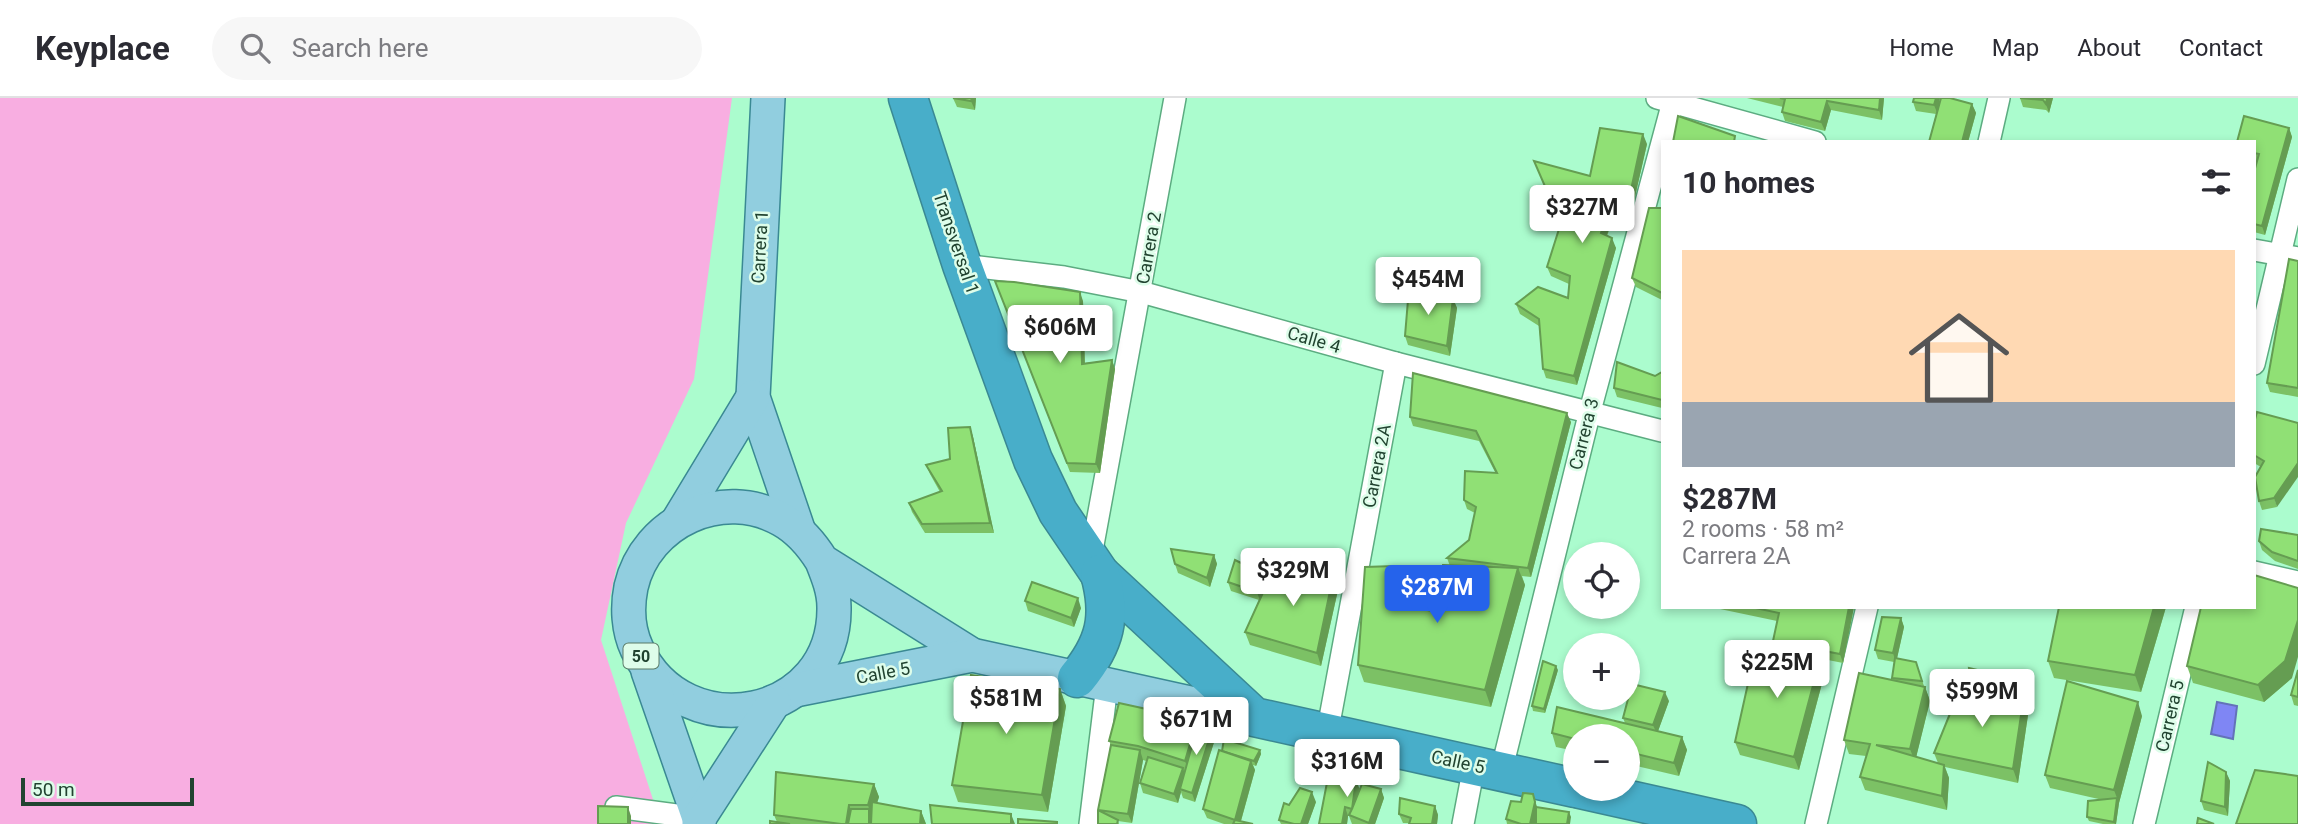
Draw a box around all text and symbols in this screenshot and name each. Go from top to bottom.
search box [212,17,702,80]
text: Keyplace [35,29,170,68]
icon: search [236,29,274,67]
text: Search here [292,33,429,63]
text: Home [1889,34,1954,62]
text: Map [1992,34,2039,62]
text: About [2077,34,2141,62]
text: Contact [2179,34,2263,62]
icon: filters [2197,163,2235,201]
text: 10 homes [1682,165,1815,200]
pin: $327M [1533,186,1631,245]
street label: Transversal 1 [929,189,984,297]
text: $327M [1546,194,1618,221]
street label: Carrera 1 [747,210,772,284]
street label: Carrera 2 [1132,210,1165,286]
pin: $454M [1379,258,1477,317]
text: $454M [1392,266,1464,293]
icon: home [1896,295,2022,421]
pin: $606M [1011,306,1109,365]
text: $606M [1024,314,1096,341]
street label: Calle 4 [1285,322,1343,357]
street label: Carrera 3 [1564,396,1603,472]
street label: Carrera 2A [1358,422,1395,510]
text: $287M [1682,481,1777,516]
text: 2 rooms · 58 m² [1682,516,1844,543]
map controls [1563,542,1640,801]
button: locate [1563,542,1640,619]
text: Carrera 2A [1682,543,1791,570]
pin: $329M [1244,548,1342,608]
text: $329M [1257,557,1329,584]
pin: $287M [1388,566,1486,625]
text: $287M [1401,574,1473,601]
button: + [1563,633,1640,710]
pin: $225M [1728,640,1826,700]
road number: 50 [624,643,658,668]
text: $225M [1741,649,1813,676]
street label: Calle 5 [854,657,912,688]
pin: $599M [1933,670,2031,729]
pin: $581M [957,676,1055,736]
text: $599M [1946,678,2018,705]
street label: Carrera 5 [2151,678,2188,754]
text: $581M [970,685,1042,712]
pin: $671M [1147,698,1245,757]
text: $671M [1160,706,1232,733]
button: − [1563,724,1640,801]
pin: $316M [1298,740,1396,799]
street label: Calle 5 [1429,746,1487,777]
text: $316M [1311,748,1383,775]
scale bar [21,775,194,807]
text: 50 m [32,778,75,801]

